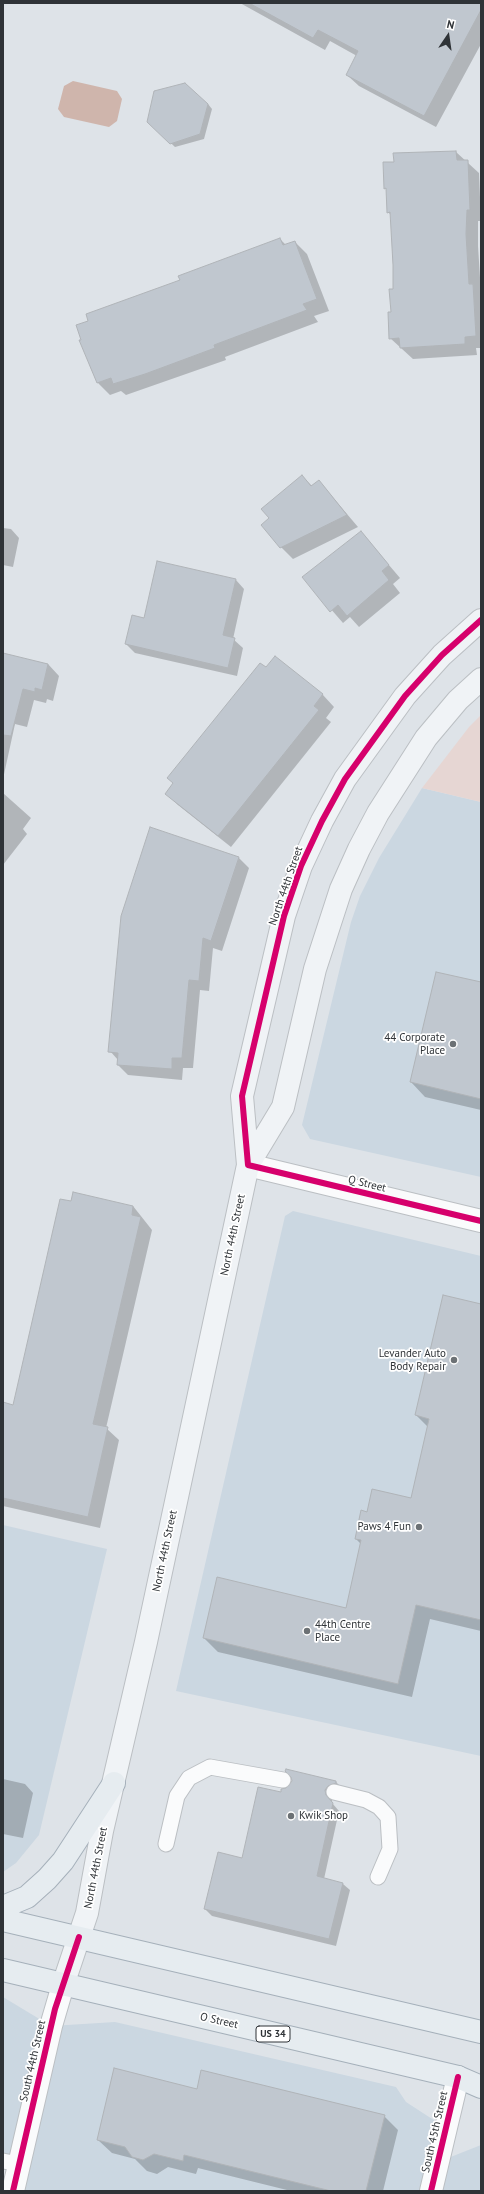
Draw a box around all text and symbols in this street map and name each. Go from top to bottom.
north arrow [428,16,468,56]
text: N [446,17,456,32]
street label: North 44th Street [266,845,306,927]
place label: 44 Corporate Place [384,1031,445,1057]
marker: 44 Corporate Place [448,1039,458,1049]
street label: Q Street [347,1173,387,1195]
street label: North 44th Street [218,1193,248,1277]
place label: Levander Auto Body Repair [379,1347,446,1373]
marker: Levander Auto Body Repair [449,1355,459,1365]
street label: North 44th Street [150,1509,180,1593]
place label: Paws 4 Fun [358,1520,411,1534]
marker: Paws 4 Fun [414,1522,424,1532]
place label: 44th Centre Place [315,1618,370,1644]
marker: 44th Centre Place [302,1626,312,1636]
place label: Kwik Shop [299,1809,348,1823]
marker: Kwik Shop [286,1811,296,1821]
street label: North 44th Street [82,1826,110,1910]
street label: O Street [199,2010,239,2032]
street label: South 44th Street [17,2019,49,2103]
road number: US 34 [256,2026,290,2042]
street label: South 45th Street [419,2090,451,2174]

